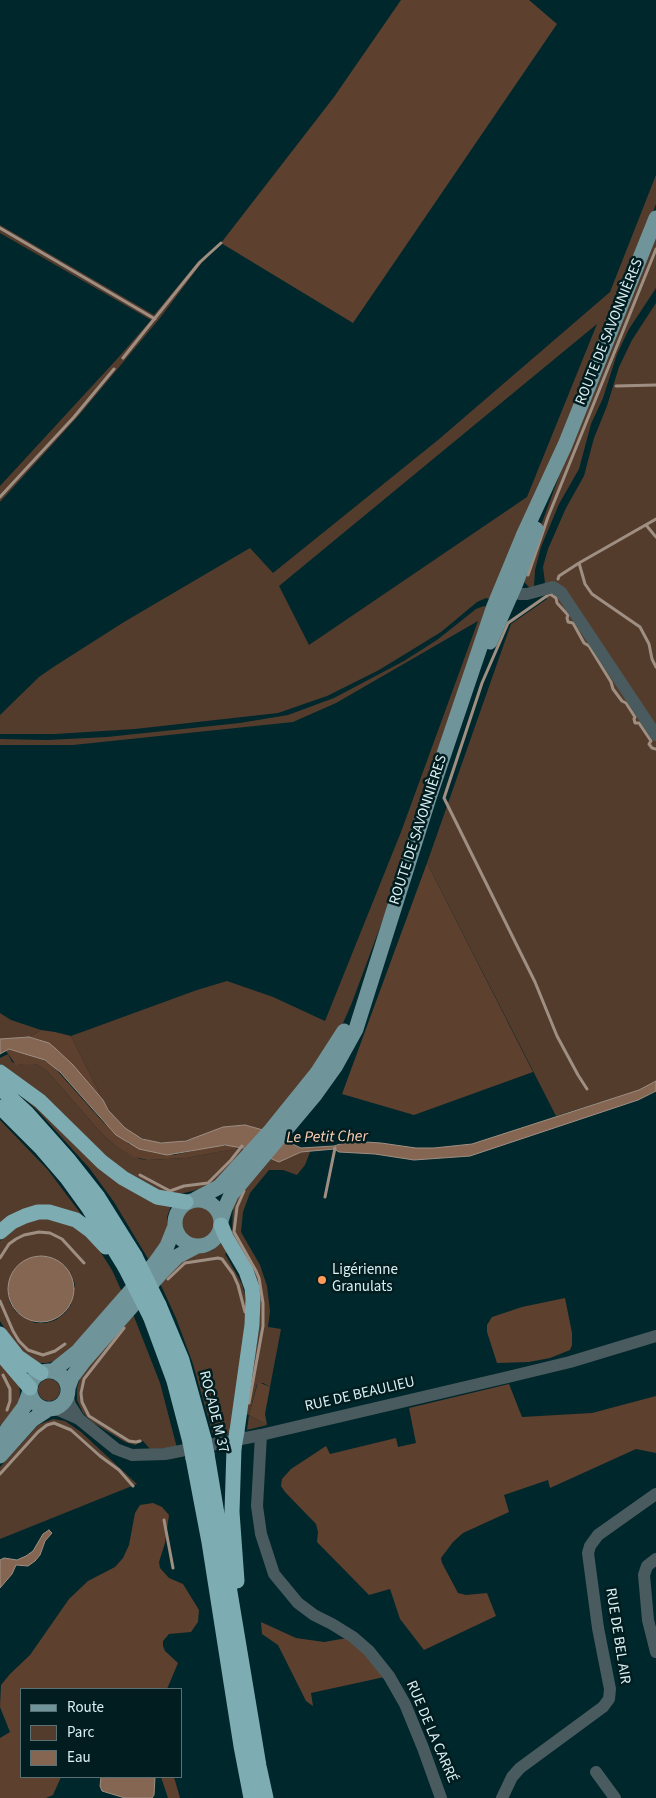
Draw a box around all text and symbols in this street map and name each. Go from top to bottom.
street label: ROUTE DE SAVONNIÈRES [572,256,648,408]
street label: ROUTE DE SAVONNIÈRES [386,753,452,907]
water label: Le Petit Cher [286,1128,368,1148]
place label: Ligérienne Granulats [332,1262,398,1297]
marker: Ligérienne Granulats [316,1274,328,1286]
street label: ROCADE M 37 [194,1369,232,1455]
street label: RUE DE BEAULIEU [303,1374,417,1416]
street label: RUE DE BEL AIR [601,1587,633,1685]
street label: RUE DE LA CARRÉ [401,1678,461,1786]
legend [20,1688,182,1778]
text: Route [67,1697,104,1718]
text: Parc [67,1722,94,1743]
text: Eau [67,1747,91,1768]

